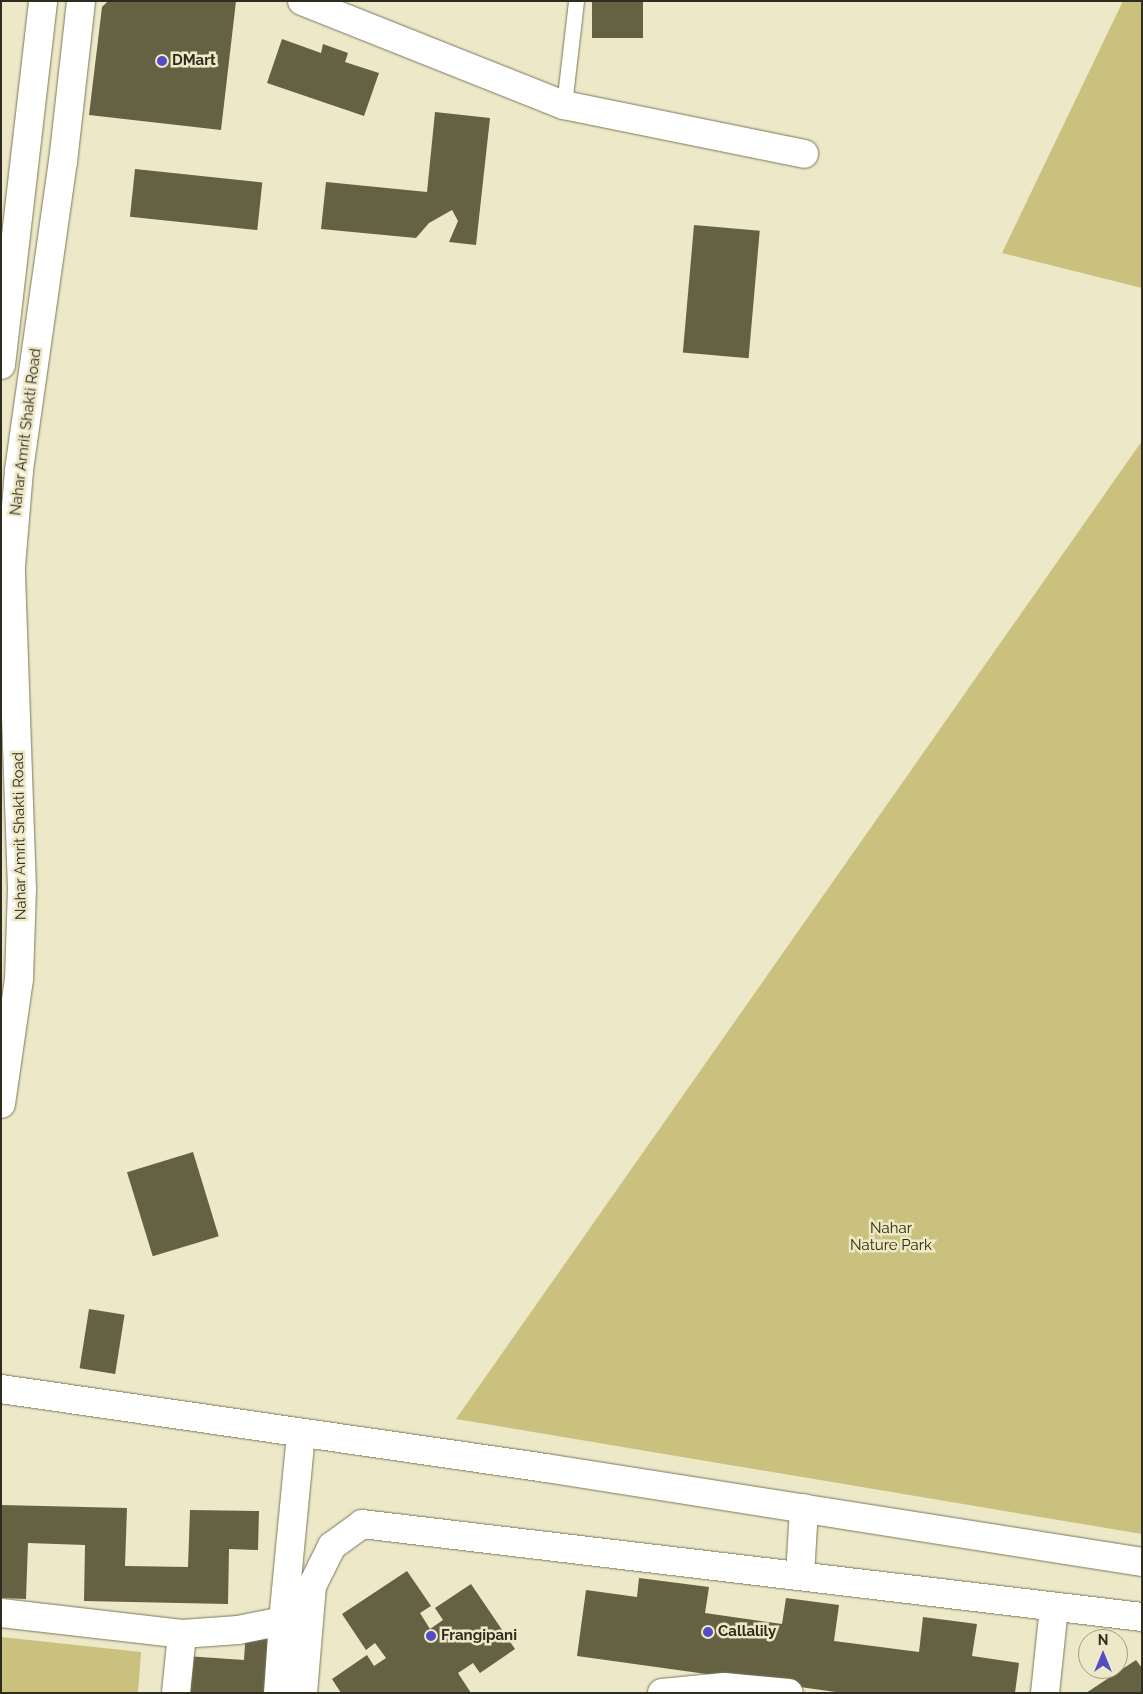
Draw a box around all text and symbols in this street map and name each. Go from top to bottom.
place label: DMart [172,52,216,70]
marker: DMart [156,55,168,67]
street label: Nahar Amrit Shakti Road [7,347,45,517]
street label: Nahar Amrit Shakti Road [10,751,30,921]
park label: Nahar Nature Park [850,1219,932,1254]
place label: Callalily [718,1623,776,1641]
marker: Callalily [702,1626,714,1638]
place label: Frangipani [441,1627,517,1645]
north arrow [1078,1629,1128,1679]
marker: Frangipani [425,1630,437,1642]
text: N [1098,1632,1108,1648]

